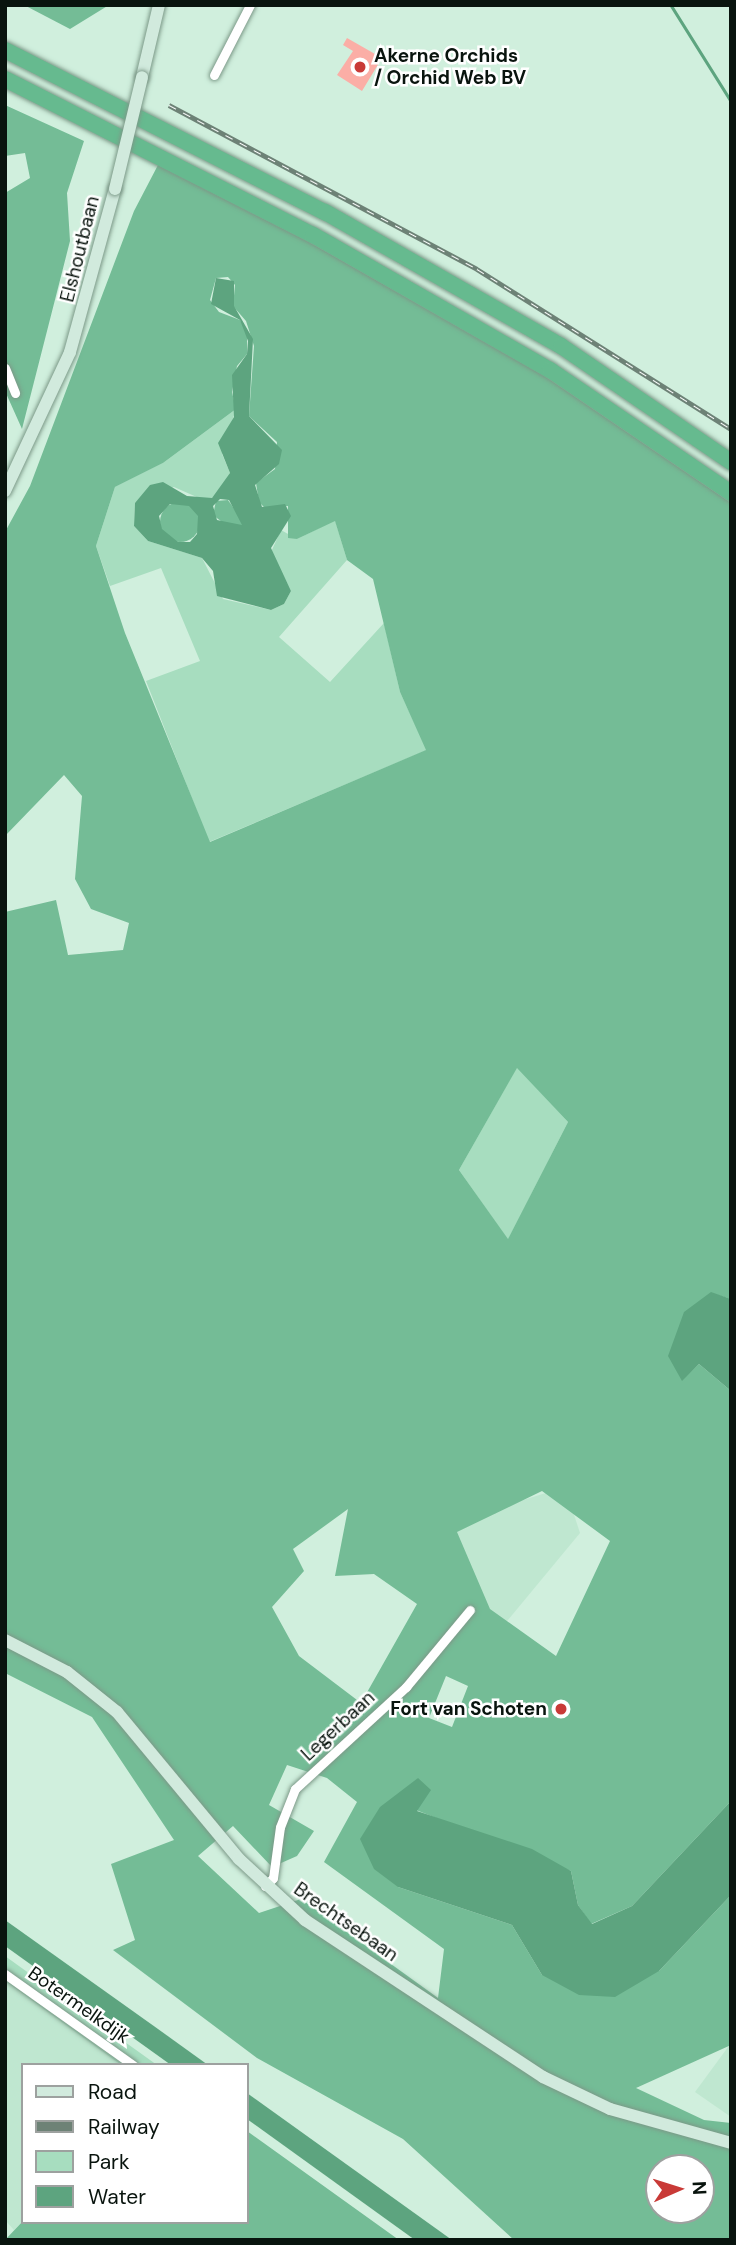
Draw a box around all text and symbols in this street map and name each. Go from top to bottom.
place label: Akerne Orchids / Orchid Web BV [374,45,526,89]
marker: Akerne Orchids / Orchid Web BV [352,59,368,75]
street label: Elshoutbaan [56,194,104,304]
street label: Legerbaan [297,1686,379,1766]
place label: Fort van Schoten [390,1698,547,1720]
marker: Fort van Schoten [553,1701,569,1717]
street label: Brechtsebaan [290,1878,402,1966]
street label: Botermelkdijk [24,1962,134,2048]
legend [21,2063,248,2224]
text: Road [88,2078,137,2106]
text: Railway [88,2113,160,2141]
text: Park [88,2148,129,2176]
north arrow [645,2154,715,2224]
text: N [687,2180,712,2196]
text: Water [88,2183,146,2211]

